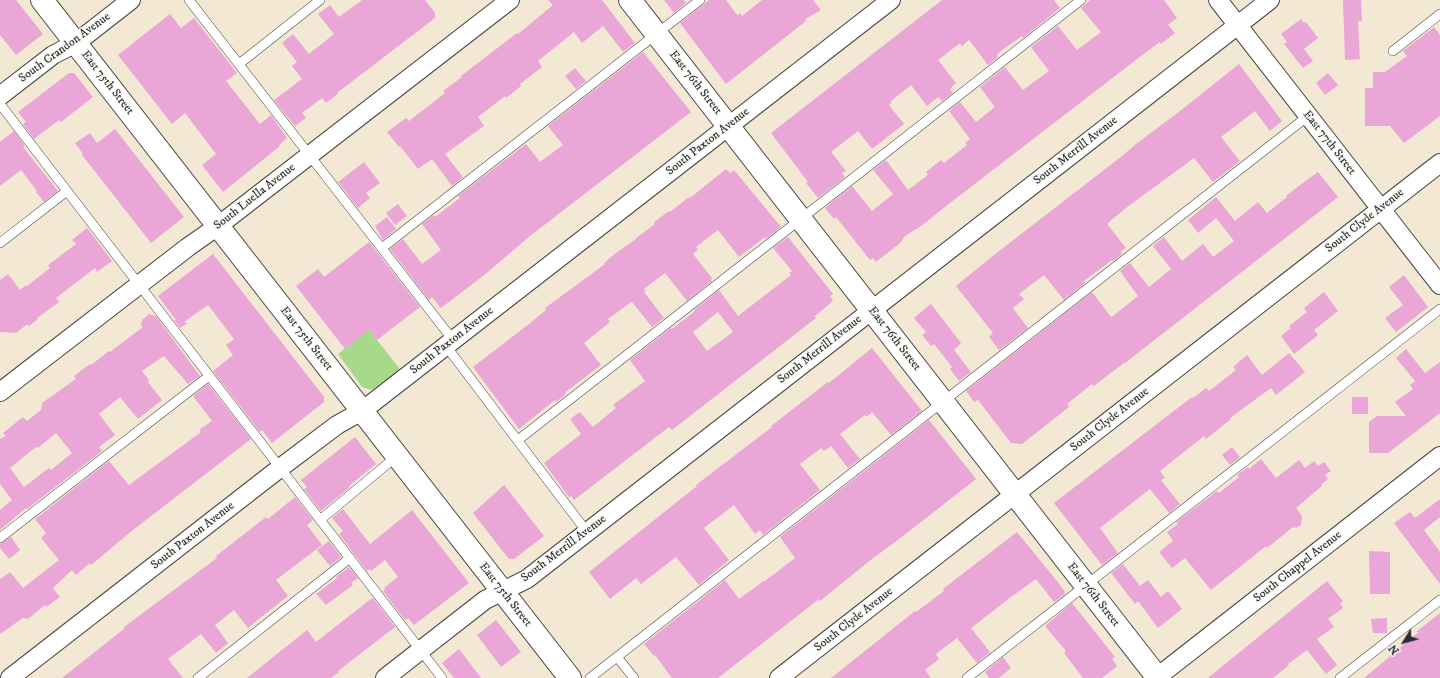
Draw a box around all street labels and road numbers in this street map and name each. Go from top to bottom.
street label: South Crandon Avenue [16,10,114,86]
street label: East 75th Street [78,48,136,118]
street label: East 76th Street [665,48,725,118]
street label: South Paxton Avenue [663,105,753,179]
street label: East 77th Street [1299,108,1359,178]
street label: South Merrill Avenue [1031,114,1121,188]
street label: South Luella Avenue [211,161,299,233]
street label: South Clyde Avenue [1323,186,1407,256]
street label: East 75th Street [277,304,335,374]
street label: South Paxton Avenue [407,304,497,378]
street label: East 76th Street [864,304,924,374]
street label: South Merrill Avenue [775,313,865,387]
street label: South Clyde Avenue [1068,385,1152,455]
street label: South Paxton Avenue [148,499,238,573]
street label: South Merrill Avenue [519,512,609,586]
street label: South Chappel Avenue [1251,528,1345,606]
street label: East 75th Street [476,560,534,630]
street label: East 76th Street [1063,560,1123,630]
street label: South Clyde Avenue [812,585,896,655]

